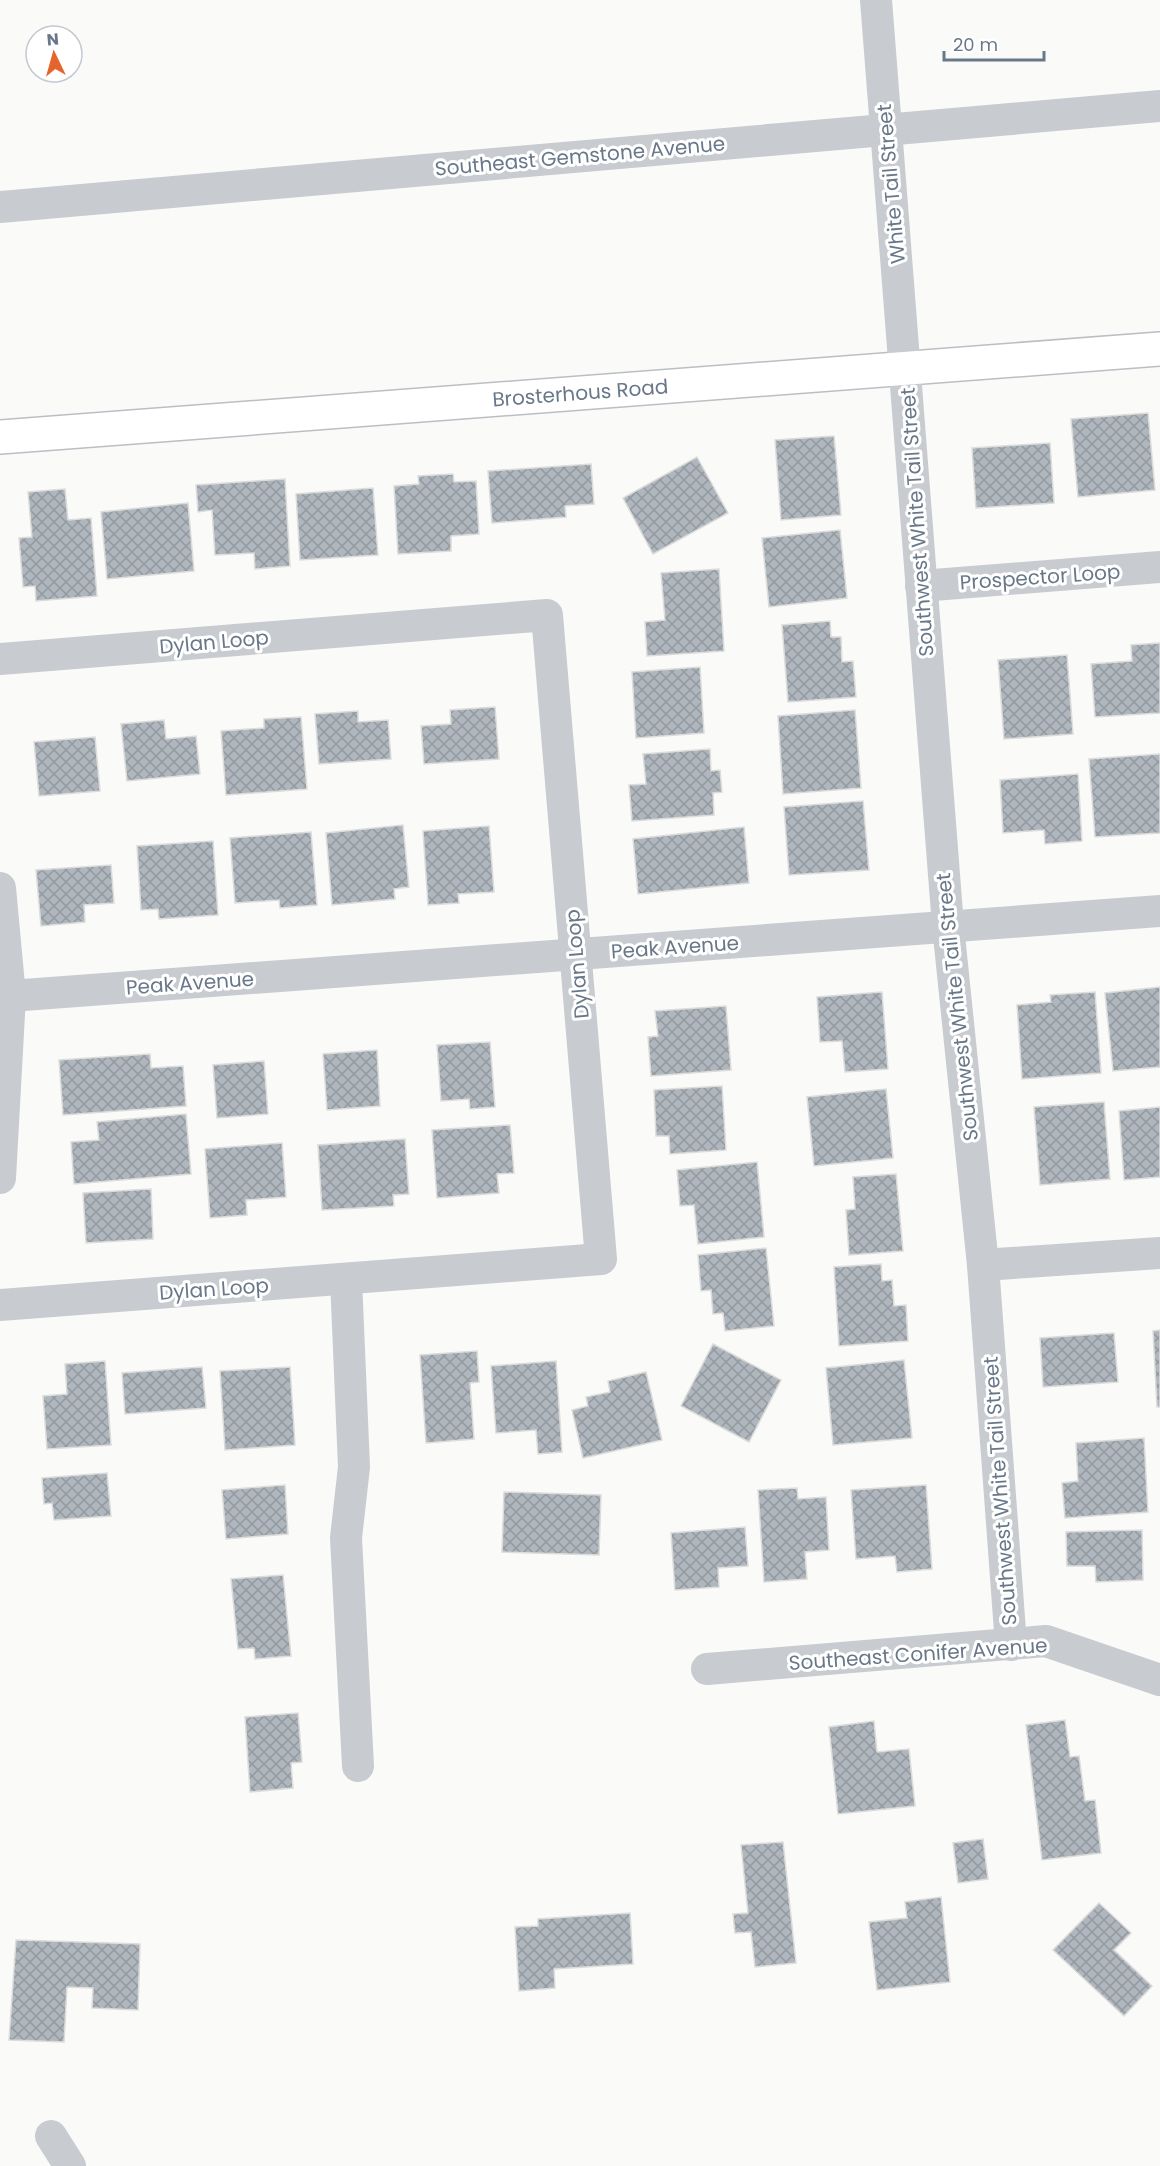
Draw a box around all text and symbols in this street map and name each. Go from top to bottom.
north arrow [24,24,84,84]
scale bar [944,24,1044,62]
text: N [46,28,60,52]
text: 20 m [953,32,998,57]
street label: White Tail Street [870,103,912,265]
street label: Southeast Gemstone Avenue [434,129,726,183]
street label: Brosterhous Road [491,372,669,414]
street label: Southwest White Tail Street [894,387,940,657]
street label: Prospector Loop [959,557,1121,597]
street label: Dylan Loop [158,623,270,661]
street label: Southwest White Tail Street [929,871,985,1143]
street label: Dylan Loop [558,908,596,1020]
street label: Peak Avenue [610,929,740,965]
street label: Peak Avenue [125,965,255,1001]
street label: Dylan Loop [158,1271,270,1307]
street label: Southwest White Tail Street [977,1356,1023,1626]
street label: Southeast Conifer Avenue [788,1631,1048,1677]

